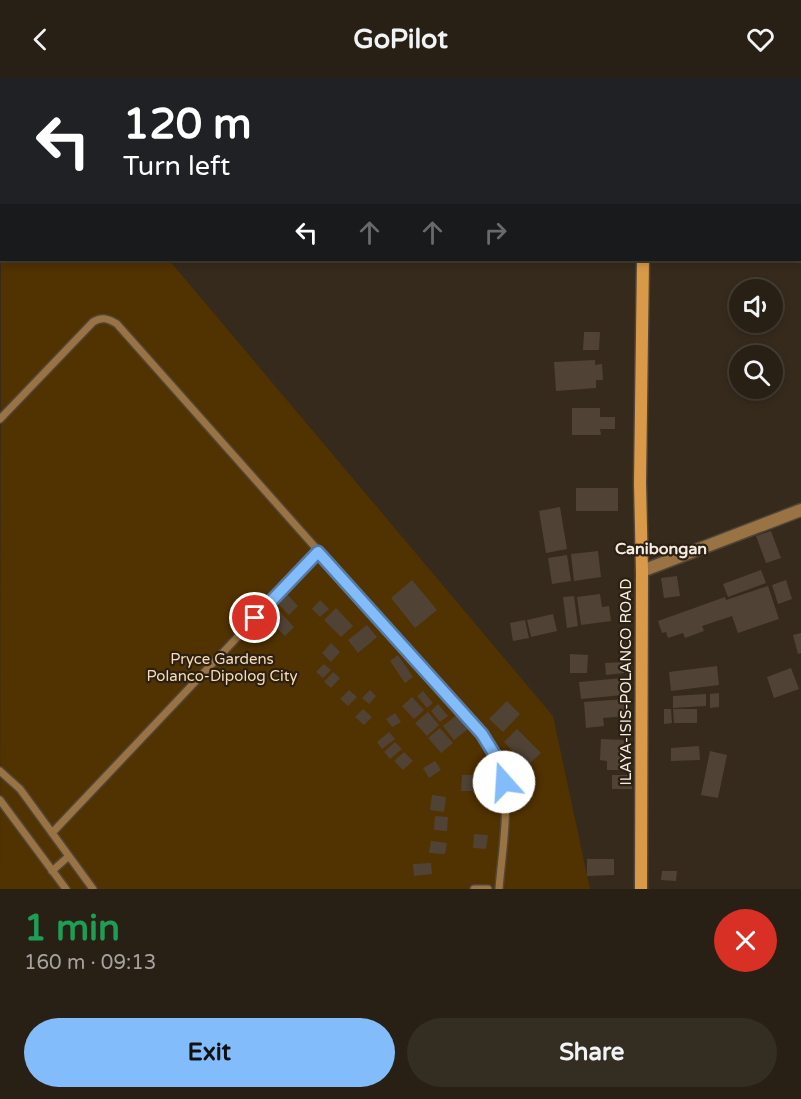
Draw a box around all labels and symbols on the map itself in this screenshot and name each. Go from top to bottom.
district label: Canibongan [615,539,707,559]
street label: ILAYA-ISIS-POLANCO ROAD [617,579,635,785]
pin [229,592,280,643]
park label: Pryce Gardens Polanco-Dipolog City [147,650,298,685]
position arrow [472,750,536,814]

